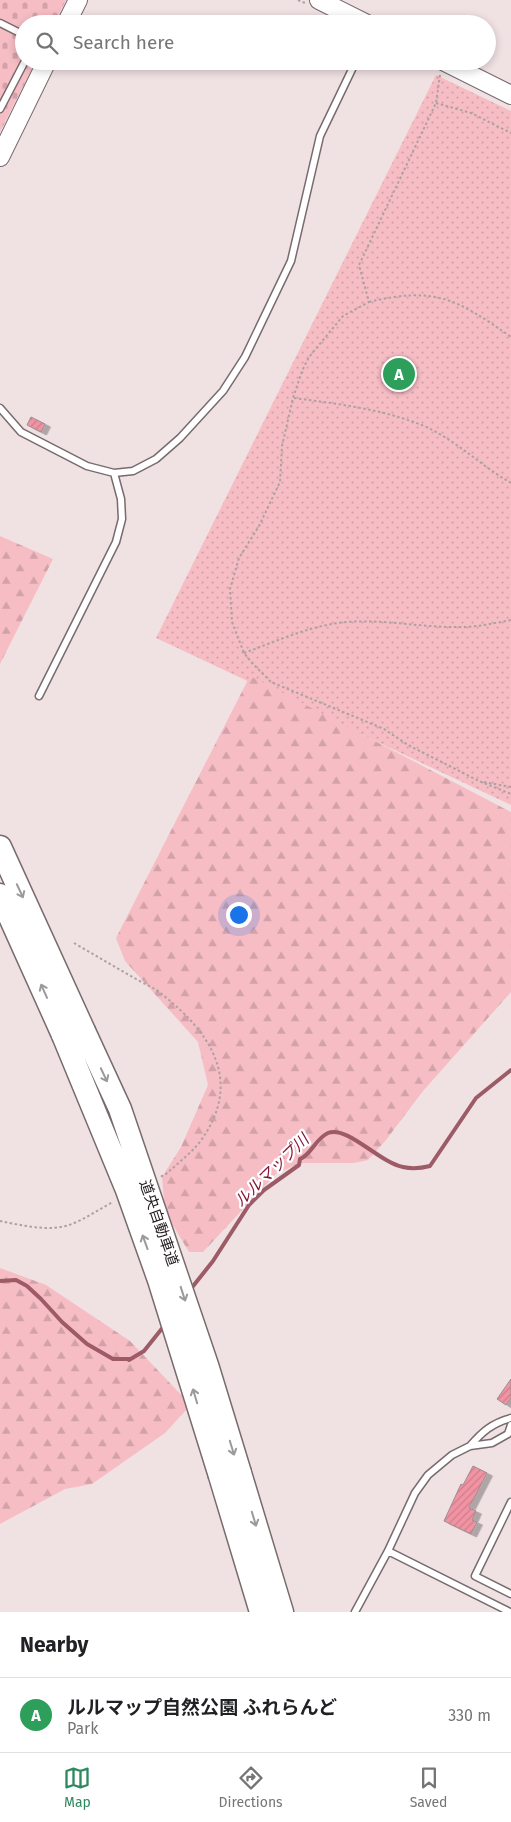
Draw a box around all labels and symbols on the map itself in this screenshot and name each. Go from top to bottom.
pin: A [383,355,415,393]
one-way arrow [16,883,26,898]
your location [226,902,252,928]
one-way arrow [39,984,48,999]
one-way arrow [100,1067,110,1082]
water label: ルルマップ川 [230,1129,314,1211]
street label: 道央自動車道 [136,1178,182,1268]
one-way arrow [140,1235,149,1250]
one-way arrow [179,1285,188,1301]
one-way arrow [190,1389,200,1405]
one-way arrow [228,1440,238,1456]
one-way arrow [249,1511,259,1527]

